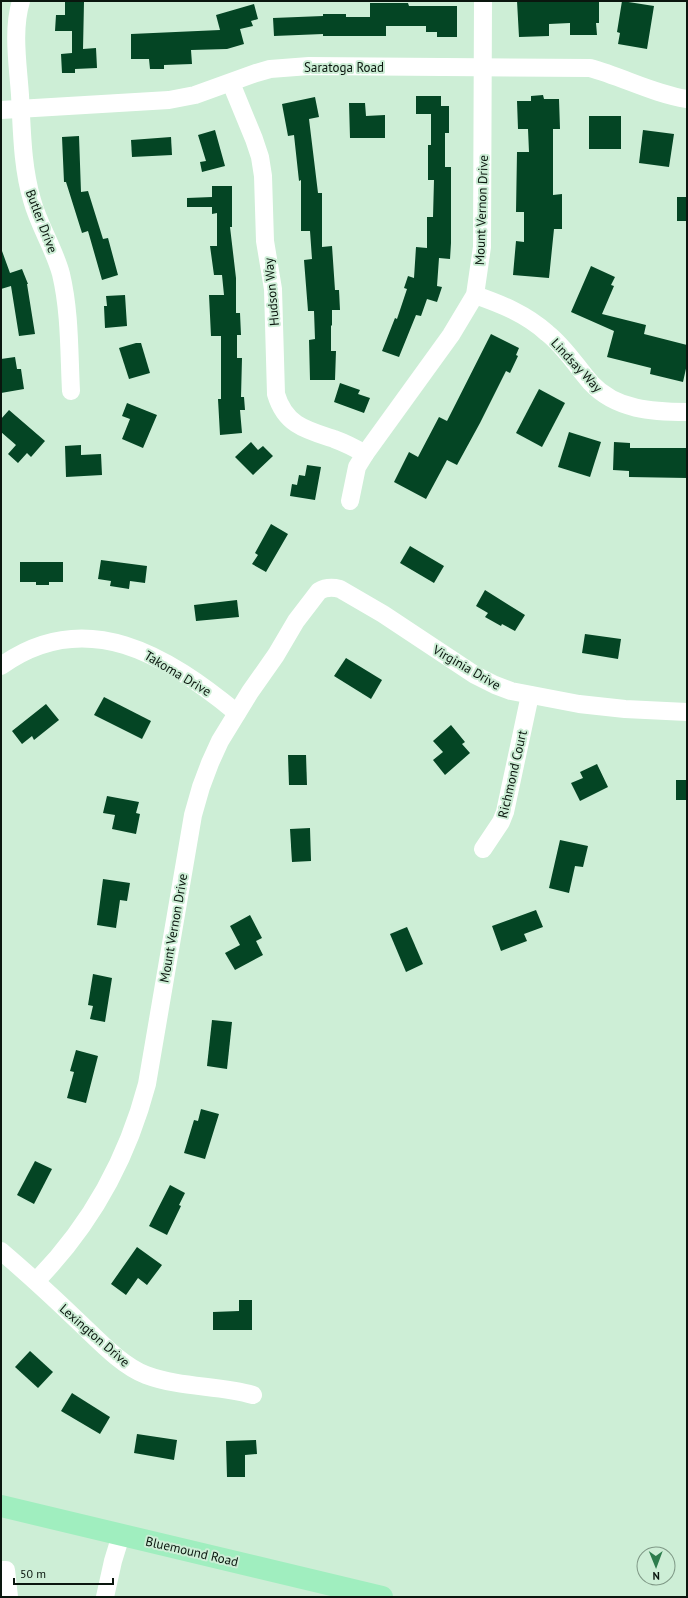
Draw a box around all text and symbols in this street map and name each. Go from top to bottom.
street label: Saratoga Road [304,59,384,76]
street label: Mount Vernon Drive [471,155,492,265]
street label: Butler Drive [22,187,61,255]
street label: Hudson Way [260,257,283,327]
street label: Lindsay Way [547,335,606,396]
street label: Virginia Drive [429,641,504,694]
street label: Takoma Drive [141,647,214,700]
street label: Richmond Court [494,728,531,820]
street label: Mount Vernon Drive [156,872,191,984]
street label: Lexington Drive [56,1300,133,1370]
street label: Bluemound Road [144,1533,240,1570]
north arrow [636,1546,676,1586]
scale bar [14,1560,113,1586]
text: 50 m [20,1566,46,1581]
text: N [652,1569,660,1583]

